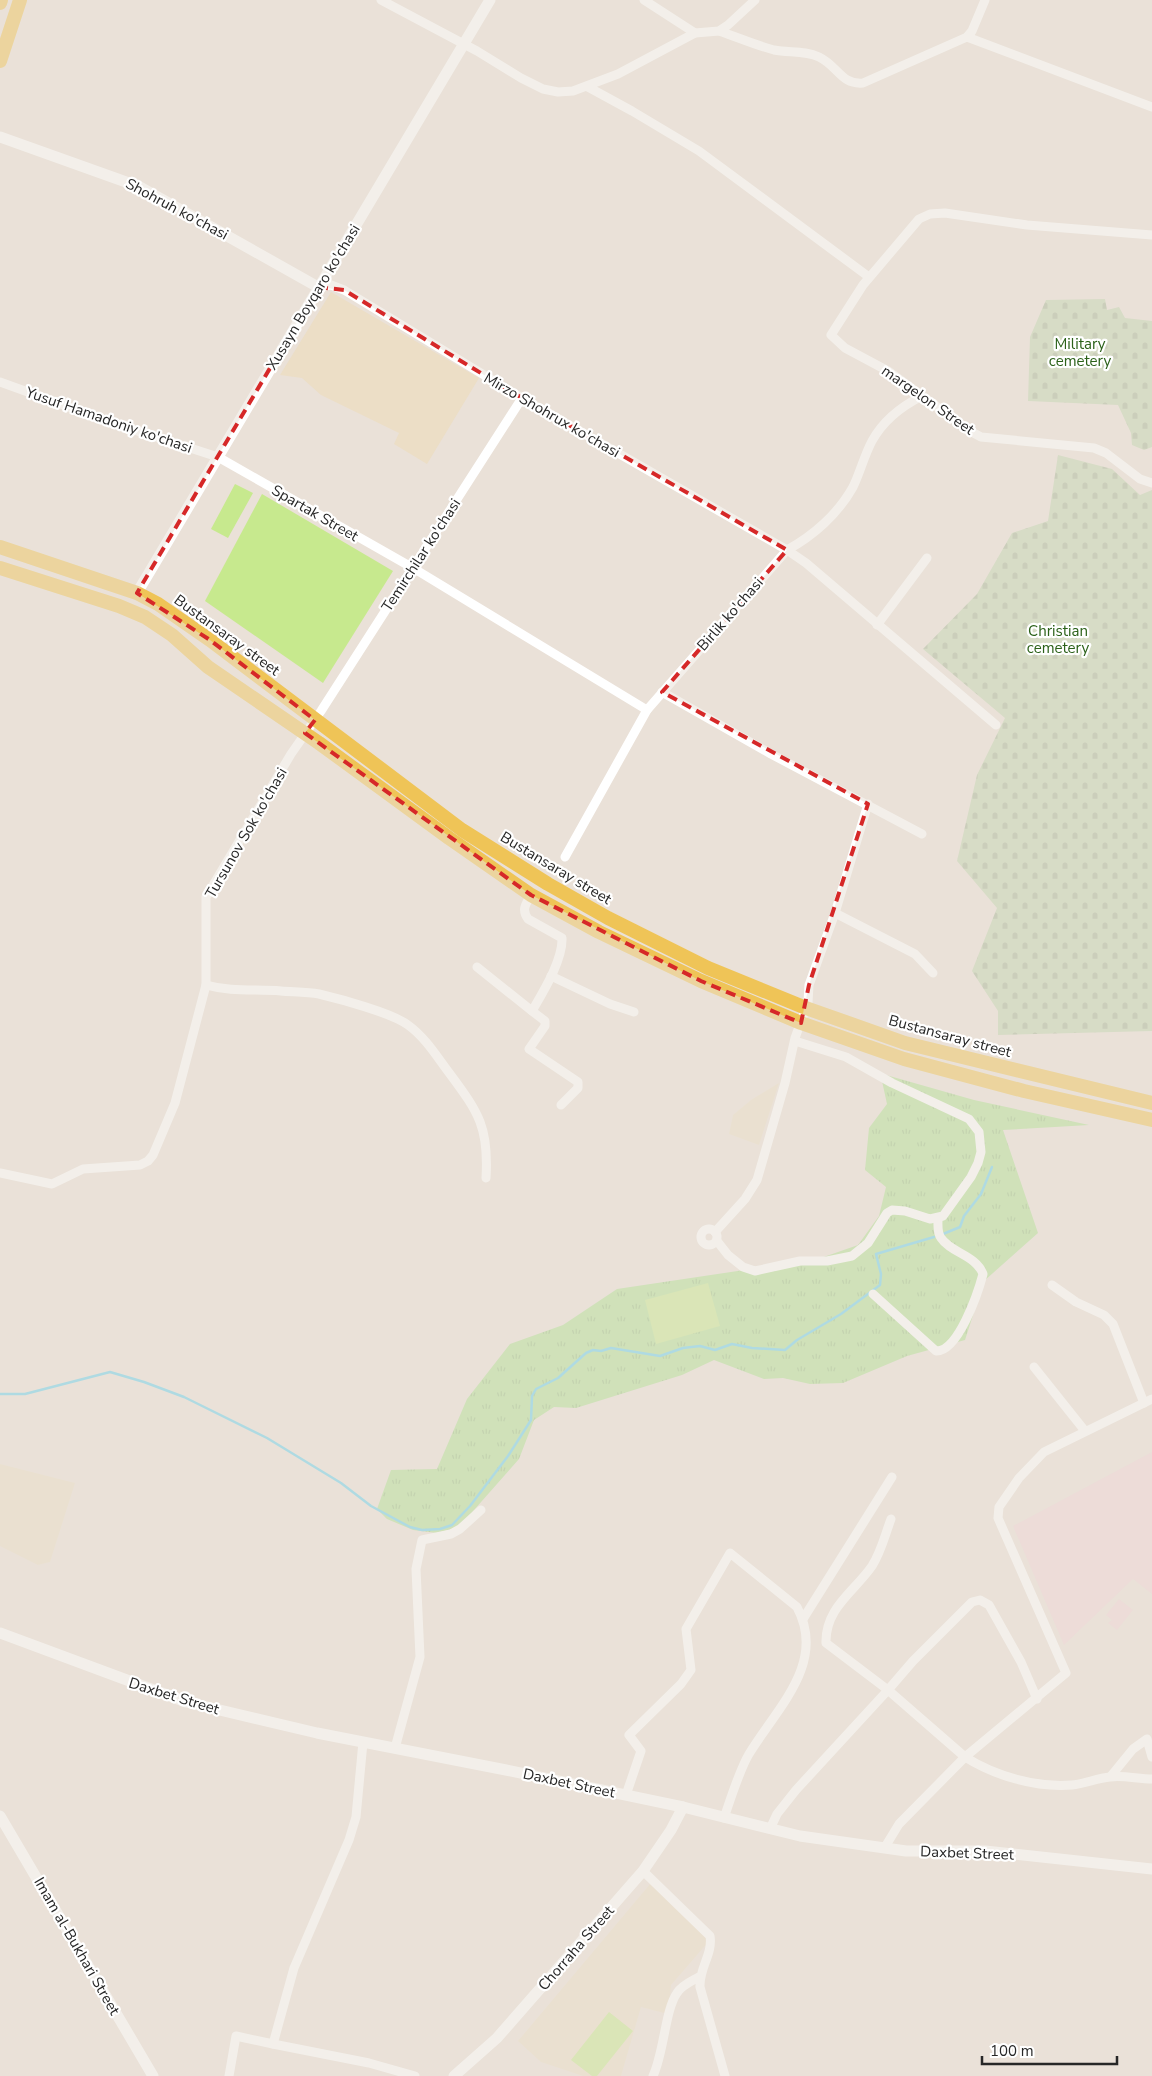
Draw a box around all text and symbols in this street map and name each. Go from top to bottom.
street label: Shohruh ko'chasi [122,173,232,245]
street label: Xusayn Boyqaro ko'chasi [262,220,364,374]
park label: Military cemetery [1049,334,1111,371]
street label: margelon Street [878,361,979,440]
street label: Mirzo Shohrux ko'chasi [480,368,624,462]
street label: Yusuf Hamadoniy ko'chasi [22,382,195,458]
street label: Spartak Street [268,480,363,546]
street label: Temirchilar ko'chasi [377,495,465,615]
street label: Birlik ko'chasi [692,573,768,655]
street label: Bustansaray street [170,590,285,681]
park label: Christian cemetery [1027,621,1089,658]
street label: Tursunov Sok ko'chasi [200,764,292,902]
street label: Bustansaray street [497,827,616,909]
street label: Bustansaray street [886,1010,1014,1062]
street label: Daxbet Street [126,1673,222,1719]
street label: Daxbet Street [521,1763,618,1803]
street label: Daxbet Street [920,1841,1015,1865]
street label: Imam al-Bukhari Street [29,1873,125,2019]
street label: Chorraha Street [533,1901,619,1995]
scale bar [982,2034,1117,2066]
text: 100 m [990,2041,1034,2061]

